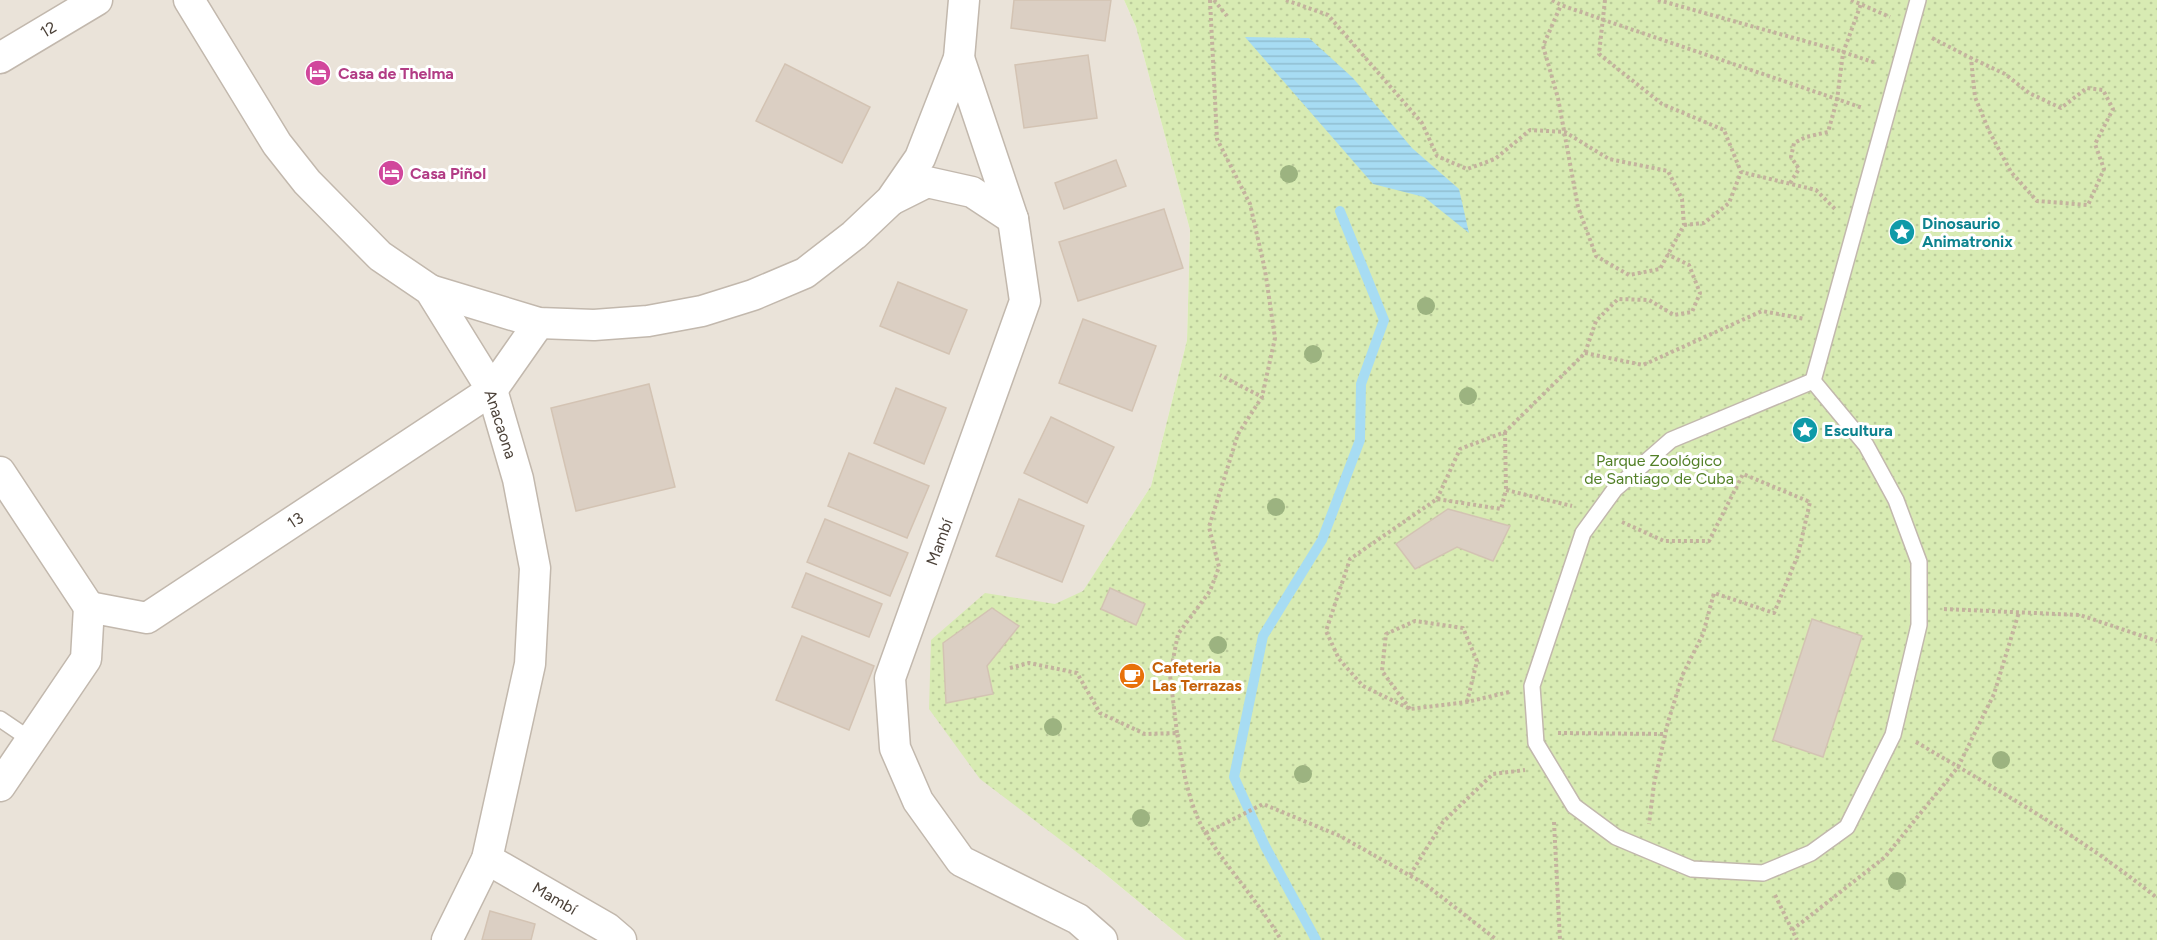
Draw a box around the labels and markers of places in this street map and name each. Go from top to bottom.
hotel icon: Casa de Thelma [303,58,333,88]
place label: Casa de Thelma [338,64,454,83]
hotel icon: Casa Piñol [376,158,406,188]
place label: Casa Piñol [410,164,486,183]
place label: Dinosaurio Animatronix [1922,214,2013,251]
place icon: Dinosaurio Animatronix [1887,217,1917,247]
place icon: Escultura [1790,415,1820,445]
place label: Escultura [1824,421,1893,440]
place label: Cafeteria Las Terrazas [1152,658,1242,695]
cafe icon: Cafeteria Las Terrazas [1117,661,1147,691]

